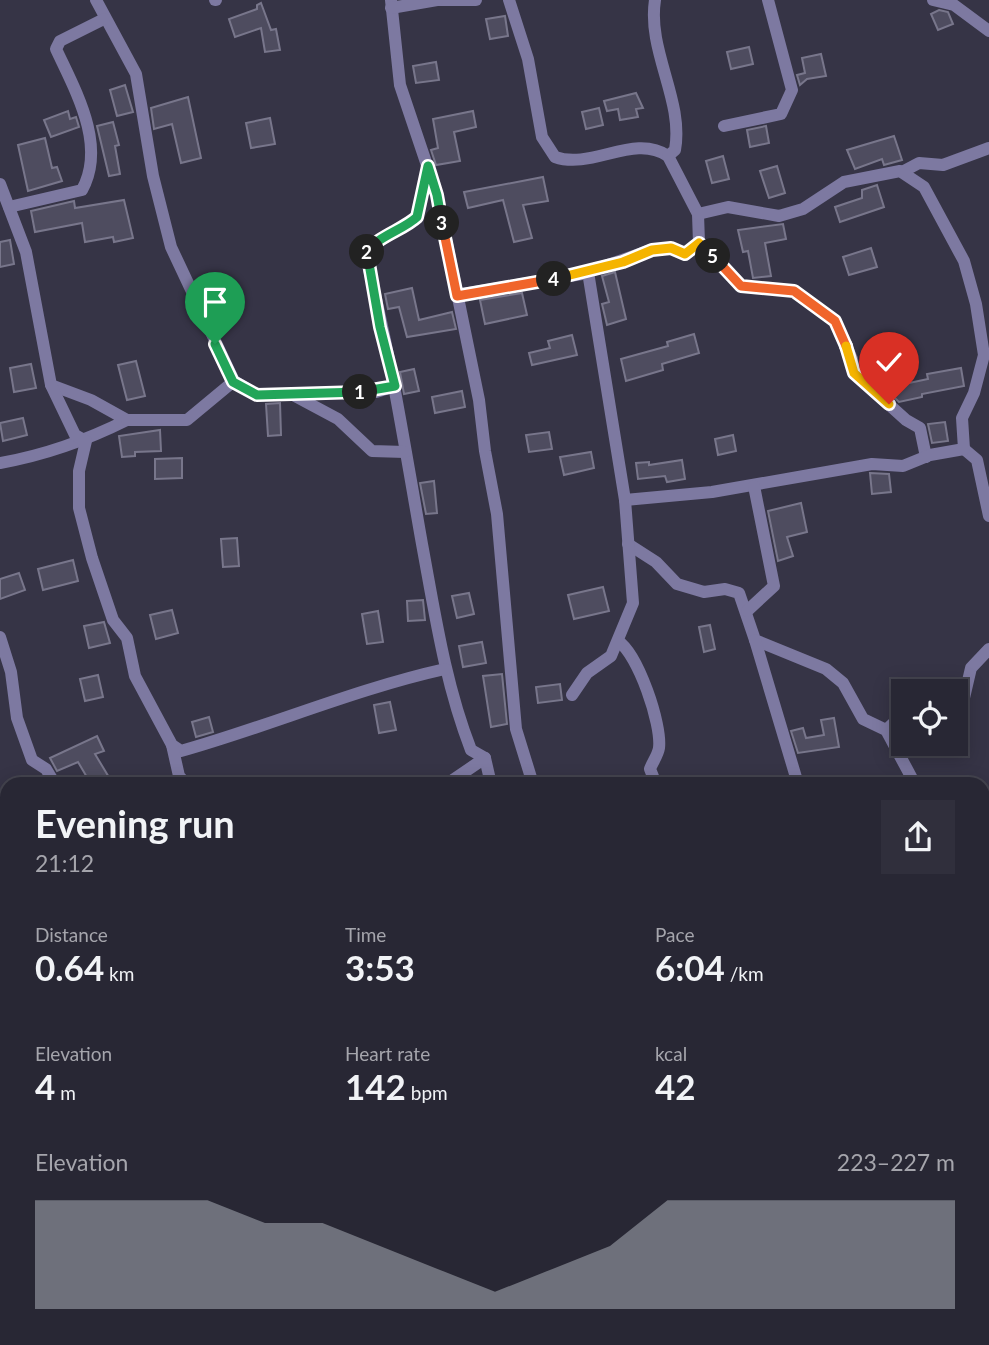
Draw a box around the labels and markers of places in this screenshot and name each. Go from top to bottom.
pin: 3 [424,206,460,241]
pin: 2 [350,234,384,270]
pin: 5 [696,238,730,274]
pin: 4 [536,262,572,296]
pin [185,272,245,344]
pin [859,332,919,404]
pin: 1 [342,374,378,410]

